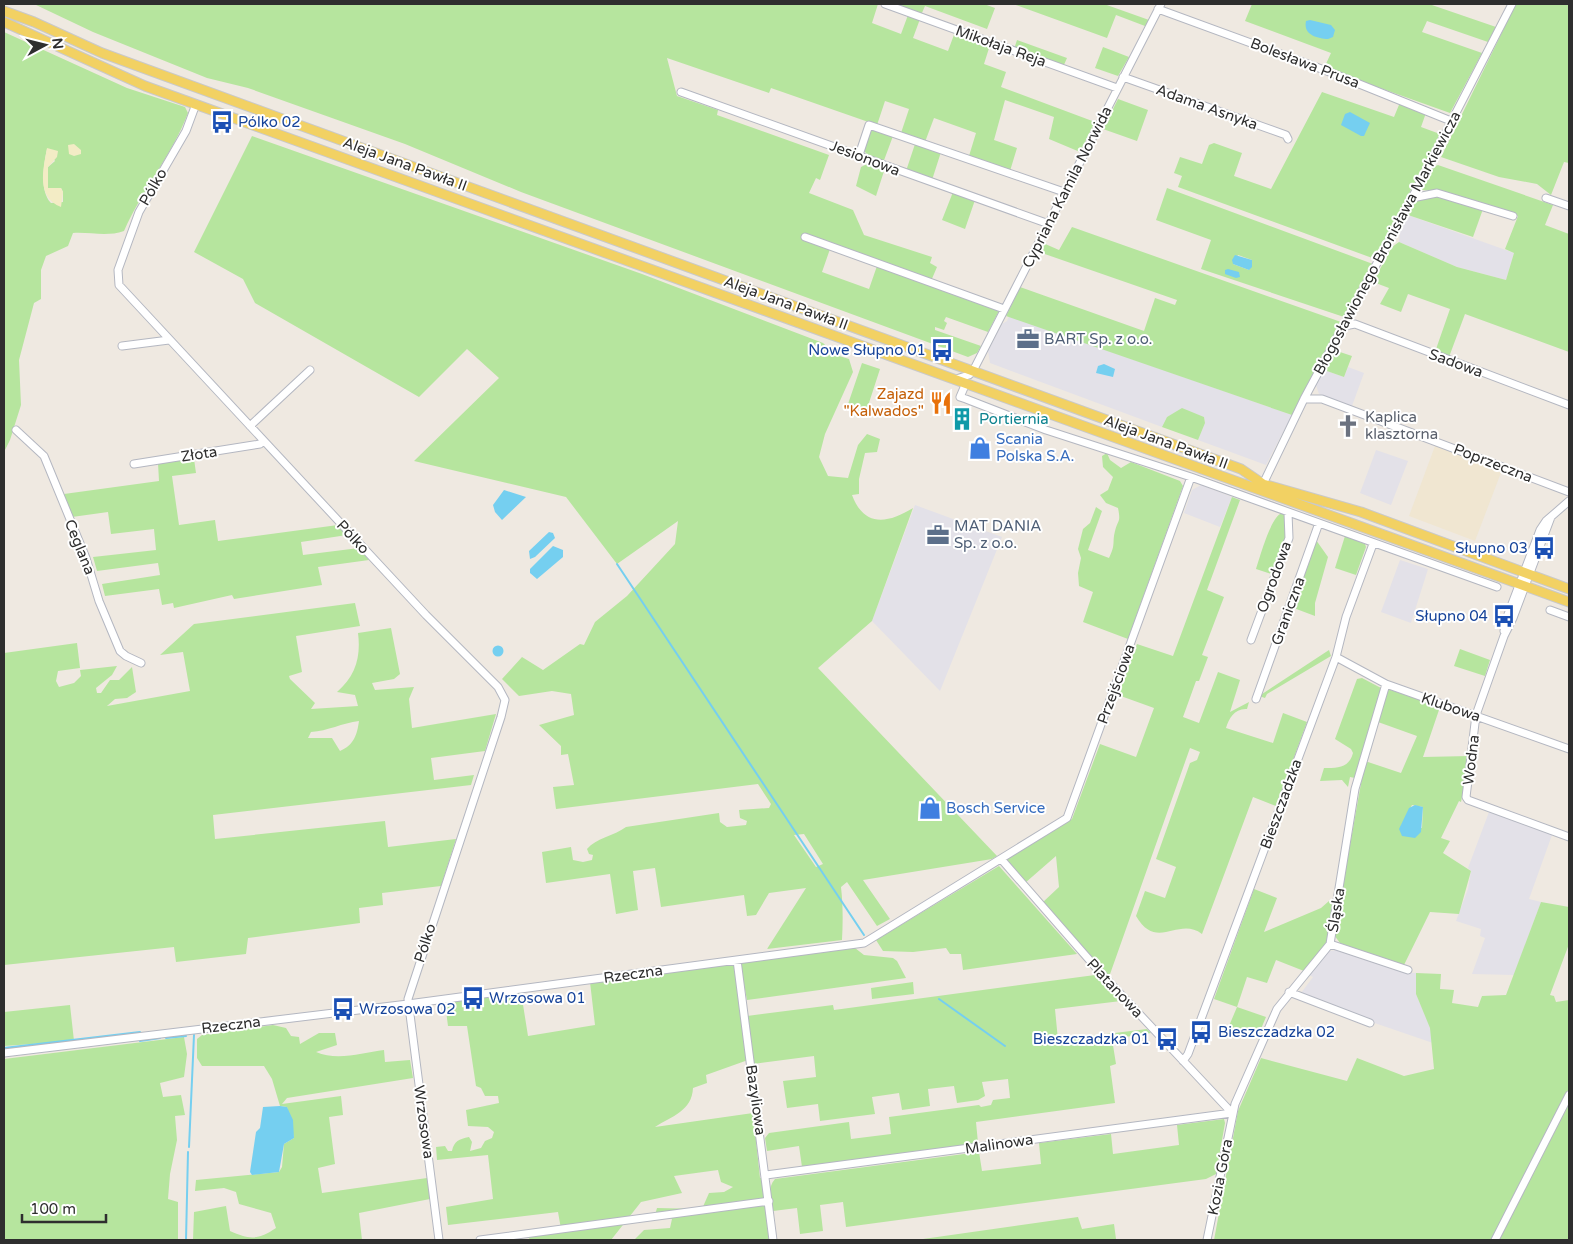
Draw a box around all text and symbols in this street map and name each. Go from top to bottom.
north arrow [20,20,70,70]
street label: Mikołaja Reja [953,21,1049,71]
street label: Bolesława Prusa [1248,34,1362,92]
text: N [48,37,67,50]
street label: Adama Asnyka [1154,80,1260,134]
street label: Cypriana Kamila Norwida [1018,103,1116,271]
street label: Błogosławionego Bronisława Markiewicza [1310,108,1464,378]
bus stop icon: Pólko 02 [209,109,235,135]
place label: Pólko 02 [238,113,301,131]
street label: Aleja Jana Pawła II [340,133,470,195]
street label: Jesionowa [827,136,903,180]
street label: Pólko [135,165,171,209]
street label: Aleja Jana Pawła II [721,272,851,334]
office icon: BART Sp. z o.o. [1015,326,1041,352]
place label: BART Sp. z o.o. [1044,330,1153,348]
bus stop icon: Nowe Słupno 01 [929,337,955,363]
place label: Nowe Słupno 01 [808,341,926,359]
street label: Sadowa [1426,345,1486,381]
place label: Zajazd "Kalwados" [843,385,924,420]
restaurant icon: Zajazd "Kalwados" [928,390,954,416]
building icon: Portiernia [949,406,975,432]
place label: Kaplica klasztorna [1365,408,1438,443]
place label: Portiernia [979,410,1049,428]
street label: Aleja Jana Pawła II [1101,411,1231,473]
church icon: Kaplica klasztorna [1335,413,1361,439]
place label: Scania Polska S.A. [996,430,1075,465]
shop icon: Scania Polska S.A. [967,435,993,461]
street label: Poprzeczna [1451,440,1535,486]
street label: Złota [179,442,219,466]
street label: Pólko [333,516,373,558]
street label: Ceglana [61,517,99,577]
place label: MAT DANIA Sp. z o.o. [954,517,1042,552]
office icon: MAT DANIA Sp. z o.o. [925,522,951,548]
bus stop icon: Słupno 03 [1531,535,1557,561]
street label: Ogrodowa [1253,539,1295,615]
place label: Słupno 03 [1455,539,1528,557]
street label: Graniczna [1267,574,1309,648]
bus stop icon: Słupno 04 [1491,603,1517,629]
place label: Słupno 04 [1415,607,1488,625]
street label: Przejściowa [1093,642,1139,726]
street label: Klubowa [1419,688,1483,726]
street label: Wodna [1459,734,1483,786]
street label: Bieszczadzka [1256,757,1306,851]
shop icon: Bosch Service [917,795,943,821]
place label: Bosch Service [946,799,1045,817]
street label: Śląska [1324,886,1348,934]
street label: Pólko [410,921,440,965]
street label: Platanowa [1083,955,1147,1021]
street label: Rzeczna [602,961,664,987]
bus stop icon: Wrzosowa 01 [460,985,486,1011]
place label: Wrzosowa 01 [489,989,586,1007]
bus stop icon: Wrzosowa 02 [330,996,356,1022]
place label: Wrzosowa 02 [359,1000,456,1018]
street label: Rzeczna [200,1012,262,1038]
bus stop icon: Bieszczadzka 02 [1188,1019,1214,1045]
place label: Bieszczadzka 02 [1218,1023,1335,1041]
bus stop icon: Bieszczadzka 01 [1154,1026,1180,1052]
place label: Bieszczadzka 01 [1033,1030,1150,1048]
street label: Bazyliowa [742,1064,770,1136]
street label: Wrzosowa [410,1084,438,1160]
street label: Malinowa [964,1130,1034,1158]
street label: Kozia Góra [1204,1137,1236,1217]
scale bar [22,1192,106,1224]
text: 100 m [30,1200,76,1218]

